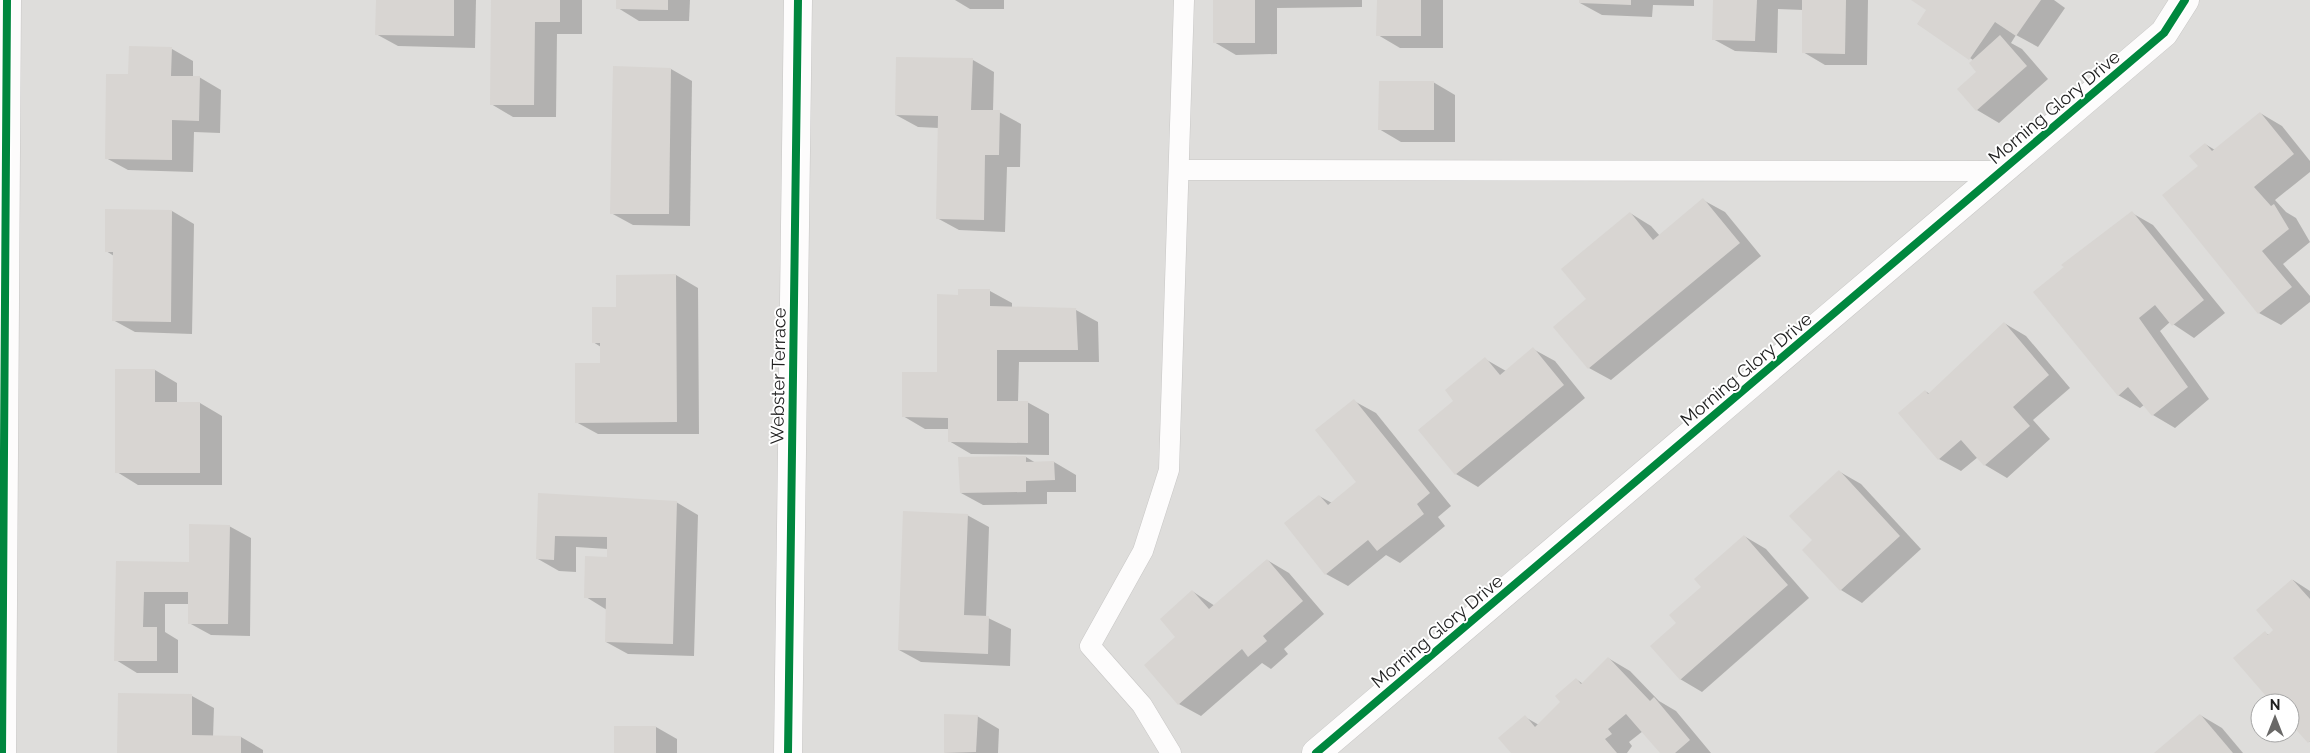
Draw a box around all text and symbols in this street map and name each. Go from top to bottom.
street label: Morning Glory Drive [1984,46,2124,168]
street label: Webster Terrace [766,307,790,445]
street label: Morning Glory Drive [1676,308,1816,430]
street label: Morning Glory Drive [1367,570,1507,692]
north arrow [2250,693,2300,743]
text: N [2270,697,2280,713]

